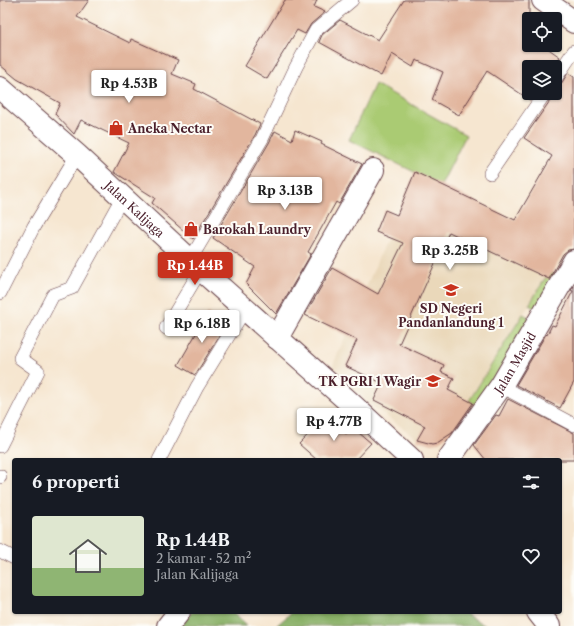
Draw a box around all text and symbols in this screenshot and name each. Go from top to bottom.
map controls [522,12,562,100]
button: locate [522,12,562,52]
button: layers [522,60,562,100]
pin: Rp 4.53B [88,70,170,104]
text: Rp 4.53B [100,75,158,91]
shop icon: Aneka Nectar [107,119,125,137]
place label: Aneka Nectar [127,121,212,136]
street label: Jalan Kalijaga [100,176,168,241]
pin: Rp 3.13B [244,177,326,211]
text: Rp 3.13B [257,182,313,198]
shop icon: Barokah Laundry [182,220,200,238]
place label: Barokah Laundry [203,222,311,237]
pin: Rp 3.25B [409,237,491,271]
text: Rp 3.25B [421,242,479,258]
pin: Rp 1.44B [154,252,236,286]
text: Rp 1.44B [167,257,223,273]
school or university icon: SD Negeri Pandanlandung 1 [442,281,460,299]
place label: SD Negeri Pandanlandung 1 [398,301,504,330]
pin: Rp 6.18B [161,310,243,344]
text: Rp 6.18B [174,315,230,331]
street label: Jalan Masjid [489,329,539,398]
school or university icon: TK PGRI 1 Wagir [424,372,442,390]
place label: TK PGRI 1 Wagir [318,374,421,389]
pin: Rp 4.77B [293,408,375,442]
text: Rp 4.77B [306,413,362,429]
icon: filters [520,471,542,493]
text: 6 properti [32,472,120,492]
text: Rp 1.44B [156,530,230,550]
icon: home [64,532,112,580]
icon: heart [520,545,542,567]
text: 2 kamar · 52 m² [156,550,251,566]
text: Jalan Kalijaga [156,566,239,582]

